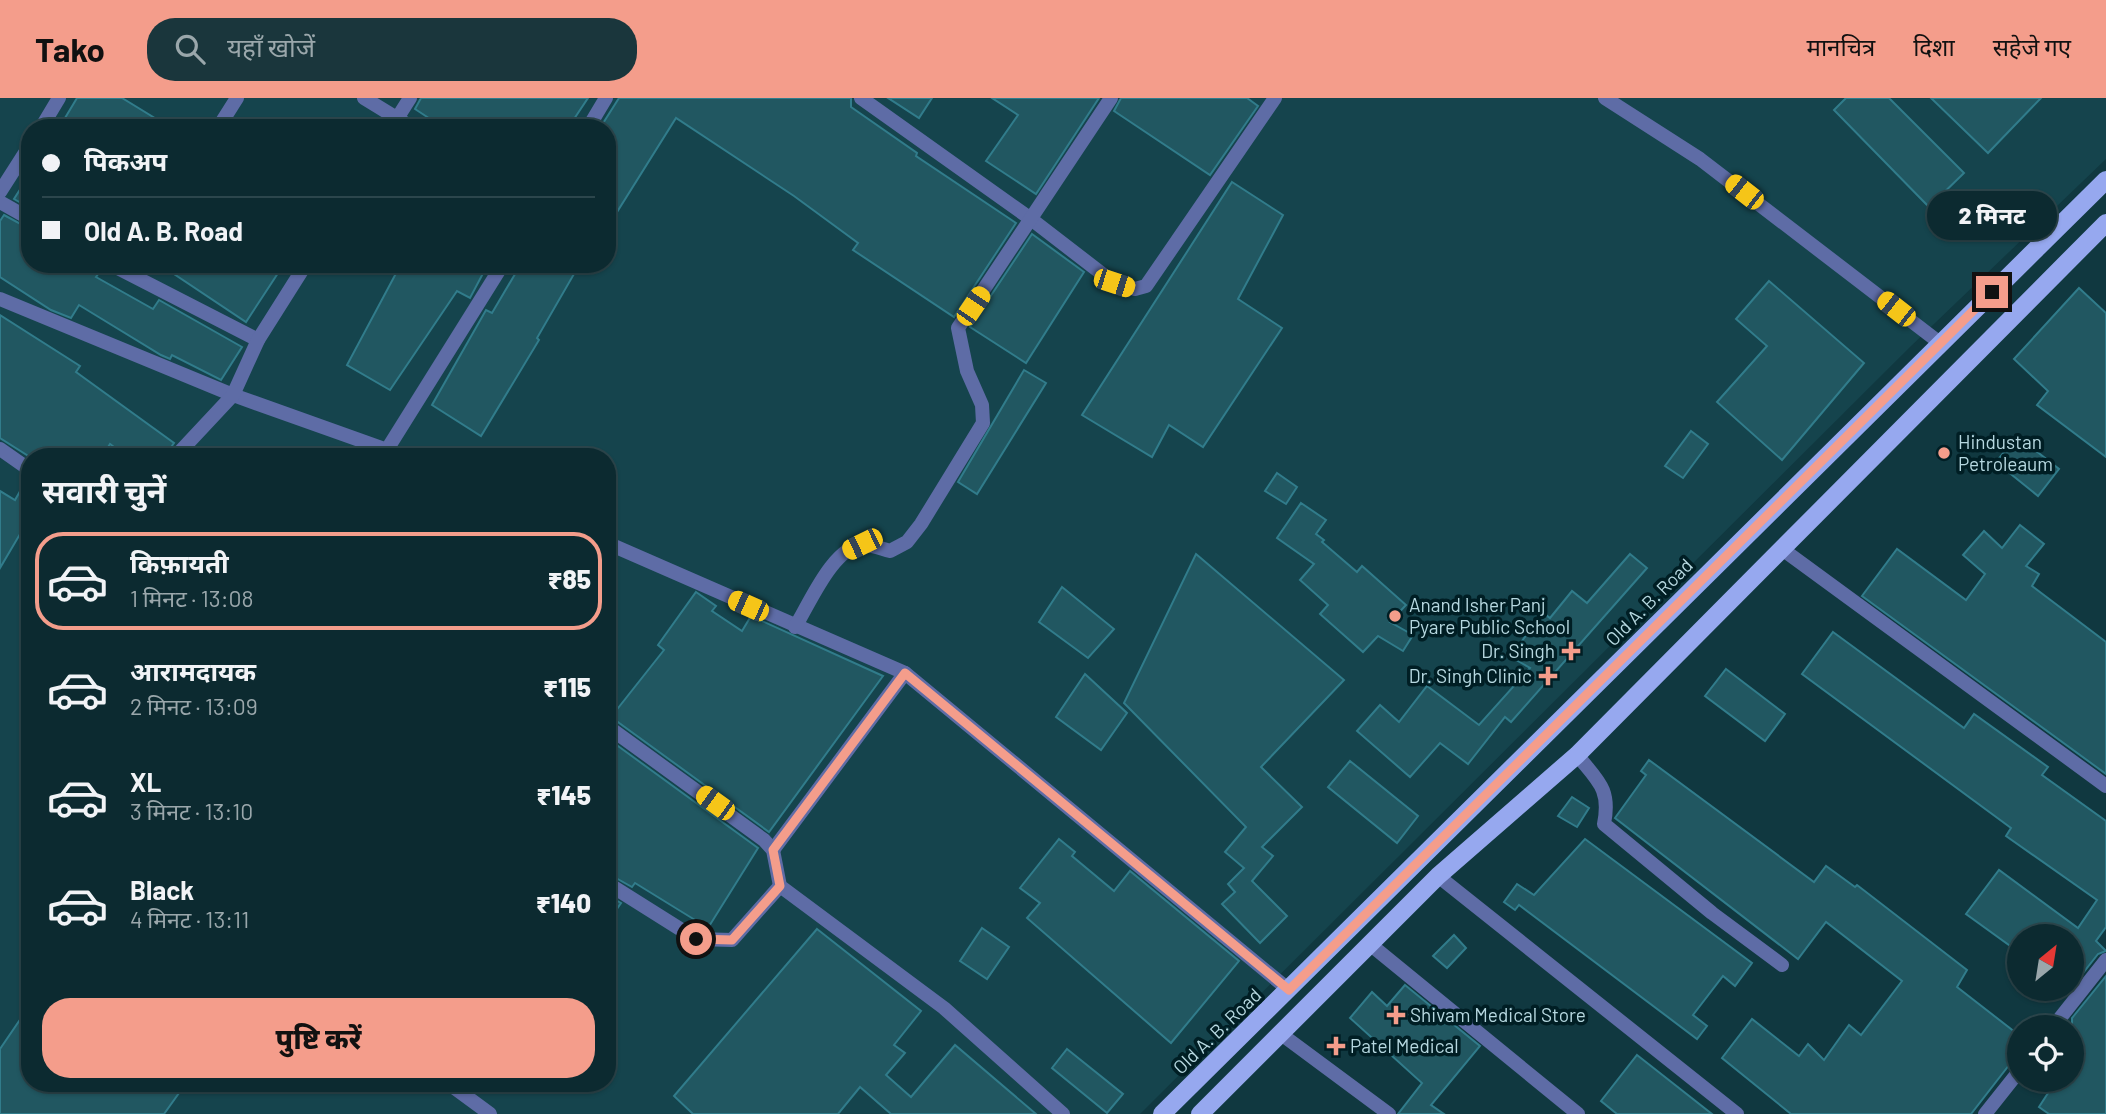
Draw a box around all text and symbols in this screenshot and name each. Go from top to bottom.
search box [147,18,637,81]
text: Tako [35,29,105,69]
icon: search [171,30,209,68]
text: यहाँ खोजें [227,31,315,62]
text: मानचित्र [1807,32,1875,61]
text: दिशा [1913,32,1955,61]
text: सहेजे गए [1993,32,2071,61]
text: पिकअप [84,145,167,176]
car [1721,171,1768,213]
callout: 2 मिनट [1927,190,2057,240]
text: 2 मिनट [1958,201,2026,229]
text: Old A. B. Road [84,215,243,246]
car [1091,267,1138,299]
route end [1976,276,2008,308]
car [953,283,994,329]
car [1873,288,1920,330]
place label: Hindustan Petroleaum [1958,430,2053,475]
marker: Hindustan Petroleaum [1936,445,1952,461]
text: सवारी चुनें [42,471,166,509]
car [839,525,886,563]
text: किफ़ायती [130,547,229,578]
icon: car [46,550,109,613]
street label: Old A. B. Road [1600,553,1697,650]
text: ₹85 [547,563,591,594]
text: 1 मिनट · 13:08 [130,584,253,612]
car [725,588,772,624]
place label: Anand Isher Panj Pyare Public School [1409,593,1570,638]
marker: Anand Isher Panj Pyare Public School [1387,608,1403,624]
place label: Dr. Singh [1481,639,1555,662]
marker: Dr. Singh [1561,641,1581,661]
text: आरामदायक [130,655,256,686]
icon: car [46,658,109,721]
place label: Dr. Singh Clinic [1409,664,1532,687]
marker: Dr. Singh Clinic [1538,666,1558,686]
text: ₹115 [543,671,591,702]
text: 2 मिनट · 13:09 [130,692,258,720]
icon: car [46,766,109,829]
text: XL [130,766,161,797]
text: ₹145 [536,779,591,810]
car [692,782,739,824]
text: 3 मिनट · 13:10 [130,797,253,825]
icon: car [46,874,109,937]
text: Black [130,874,194,905]
text: ₹140 [536,887,591,918]
text: 4 मिनट · 13:11 [130,905,249,933]
route start [680,923,712,955]
north arrow [2007,924,2084,1001]
map controls [2007,924,2084,1092]
street label: Old A. B. Road [1168,983,1266,1078]
button: पुष्टि करें [42,998,595,1078]
place label: Shivam Medical Store [1410,1003,1586,1026]
marker: Shivam Medical Store [1388,1007,1404,1023]
button: locate [2007,1015,2084,1092]
place label: Patel Medical [1350,1034,1459,1057]
marker: Patel Medical [1328,1038,1344,1054]

